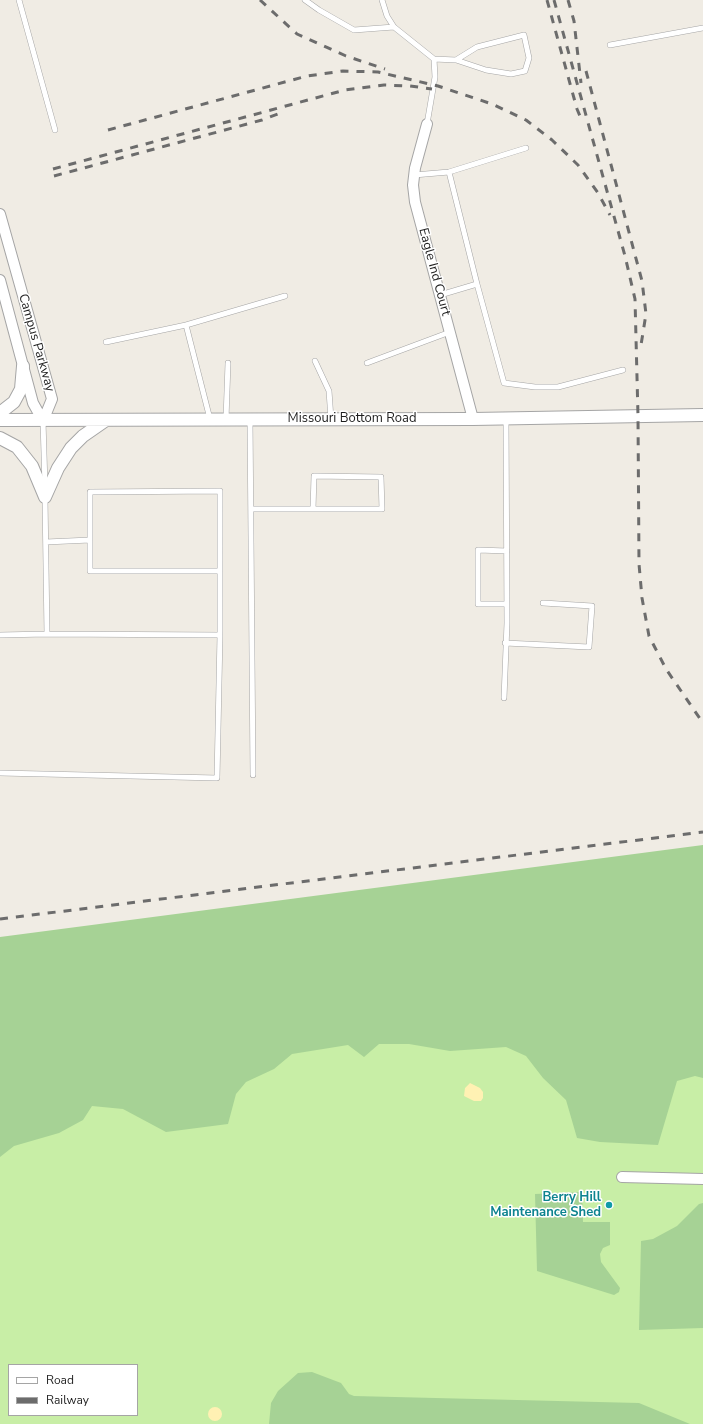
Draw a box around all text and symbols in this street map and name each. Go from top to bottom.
street label: Eagle Ind Court [415,227,453,317]
street label: Campus Parkway [15,292,57,394]
street label: Missouri Bottom Road [288,411,416,427]
place label: Berry Hill Maintenance Shed [490,1190,601,1221]
marker: Berry Hill Maintenance Shed [604,1200,614,1210]
legend [8,1364,138,1416]
text: Road [46,1372,74,1388]
text: Railway [46,1392,89,1408]

